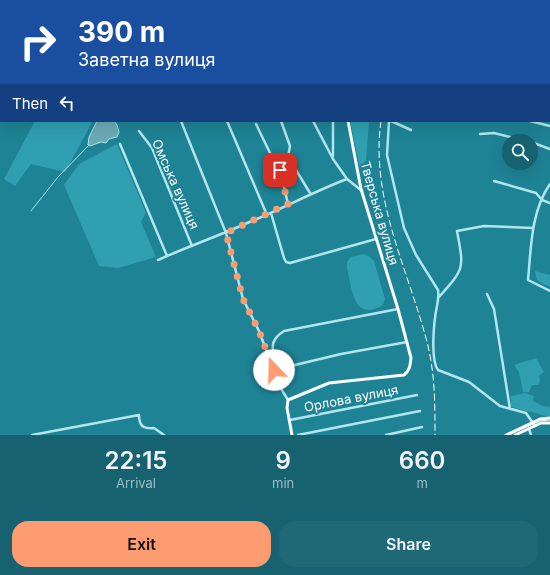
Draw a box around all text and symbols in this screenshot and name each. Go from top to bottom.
text: 390 m [78,15,165,49]
icon: right [12,16,64,68]
text: Заветна вулиця [78,49,216,70]
icon: left [56,92,78,114]
text: Then [12,94,48,113]
map controls [502,134,538,170]
button: search [502,134,538,170]
street label: Омська вулиця [149,137,203,231]
pin [263,153,297,187]
icon: arrive [269,159,291,181]
street label: Тверська вулиця [358,159,402,267]
position arrow [253,349,295,391]
street label: Орлова вулиця [303,381,399,415]
text: 22:15 [105,446,167,475]
text: 9 [275,446,291,475]
text: 660 [399,446,445,475]
text: Arrival [116,475,156,491]
text: min [272,475,294,491]
text: m [416,475,428,491]
button: Exit [12,521,271,567]
button: Share [279,521,538,567]

